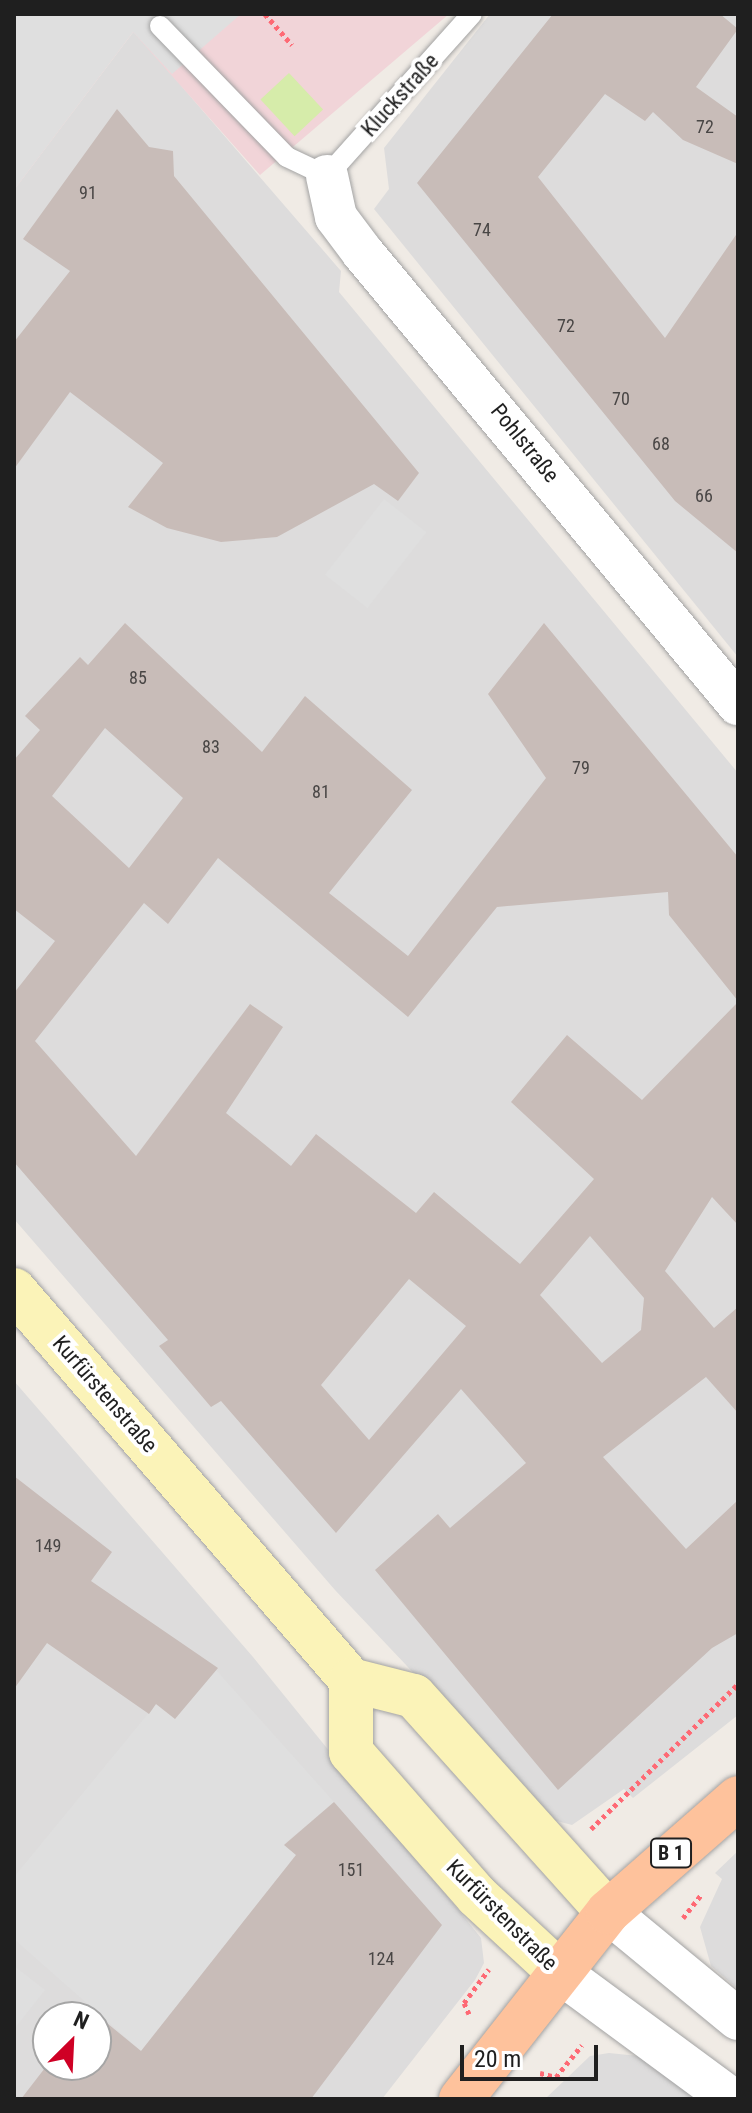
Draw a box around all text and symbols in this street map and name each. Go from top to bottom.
street label: Kluckstraße [356,48,444,142]
house number: 72 [696,116,714,138]
house number: 91 [79,182,97,204]
house number: 74 [473,219,491,241]
house number: 72 [557,315,575,337]
house number: 70 [612,388,630,410]
street label: Pohlstraße [485,398,565,488]
house number: 68 [652,433,670,455]
house number: 66 [695,485,713,507]
house number: 85 [129,667,147,689]
house number: 83 [202,736,220,758]
house number: 79 [572,757,590,779]
house number: 81 [312,781,330,803]
street label: Kurfürstenstraße [47,1330,163,1458]
house number: 149 [35,1535,61,1557]
road number: B 1 [649,1837,693,1869]
street label: Kurfürstenstraße [441,1854,563,1976]
house number: 151 [338,1859,364,1881]
house number: 124 [368,1948,394,1970]
north arrow [32,2001,112,2081]
text: N [70,2006,92,2035]
scale bar [464,2029,602,2079]
text: 20 m [474,2045,521,2073]

